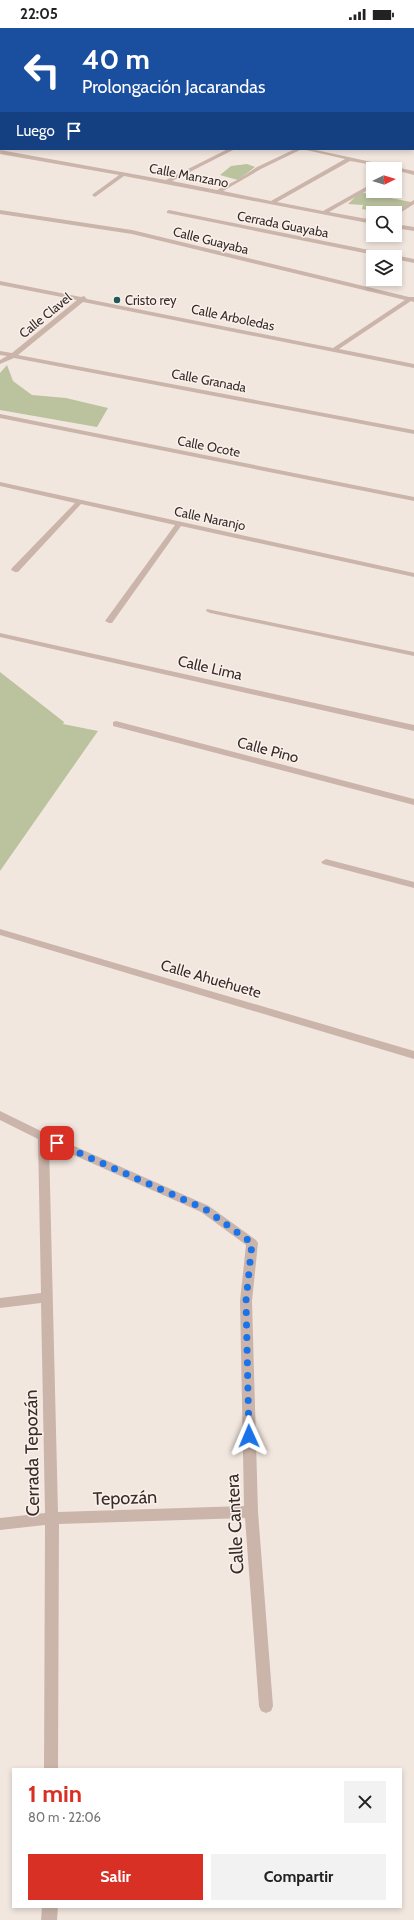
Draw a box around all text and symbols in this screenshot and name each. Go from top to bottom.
text: 22:05 [20,5,58,23]
text: 40 m [82,42,150,76]
icon: left [16,44,68,96]
text: Prolongación Jacarandas [82,76,265,98]
icon: arrive [63,120,85,142]
text: Luego [16,122,55,140]
street label: Calle Manzano [148,159,230,191]
north arrow [366,162,402,198]
map controls [366,162,402,286]
button: search [366,206,402,242]
street label: Cerrada Guayaba [236,207,331,241]
street label: Calle Guayaba [171,223,251,257]
button: layers [366,250,402,286]
street label: Calle Clavel [15,289,75,341]
place label: Cristo rey [125,292,177,308]
marker: Cristo rey [112,295,122,305]
street label: Calle Arboledas [190,300,277,334]
street label: Calle Granada [170,365,248,395]
street label: Calle Ocote [176,432,242,460]
street label: Calle Naranjo [173,503,247,534]
street label: Calle Lima [176,652,245,684]
street label: Calle Pino [235,733,301,767]
street label: Calle Ahuehuete [159,956,264,1002]
pin [40,1126,74,1160]
icon: arrive [46,1132,68,1154]
street label: Cerrada Tepozán [20,1389,44,1517]
position arrow [228,1415,270,1457]
street label: Calle Cantera [221,1473,249,1575]
street label: Tepozán [92,1486,158,1510]
text: 1 min [28,1779,82,1808]
button: close [344,1781,386,1823]
text: 80 m · 22:06 [28,1809,101,1825]
button: Salir [28,1854,203,1900]
button: Compartir [211,1854,386,1900]

